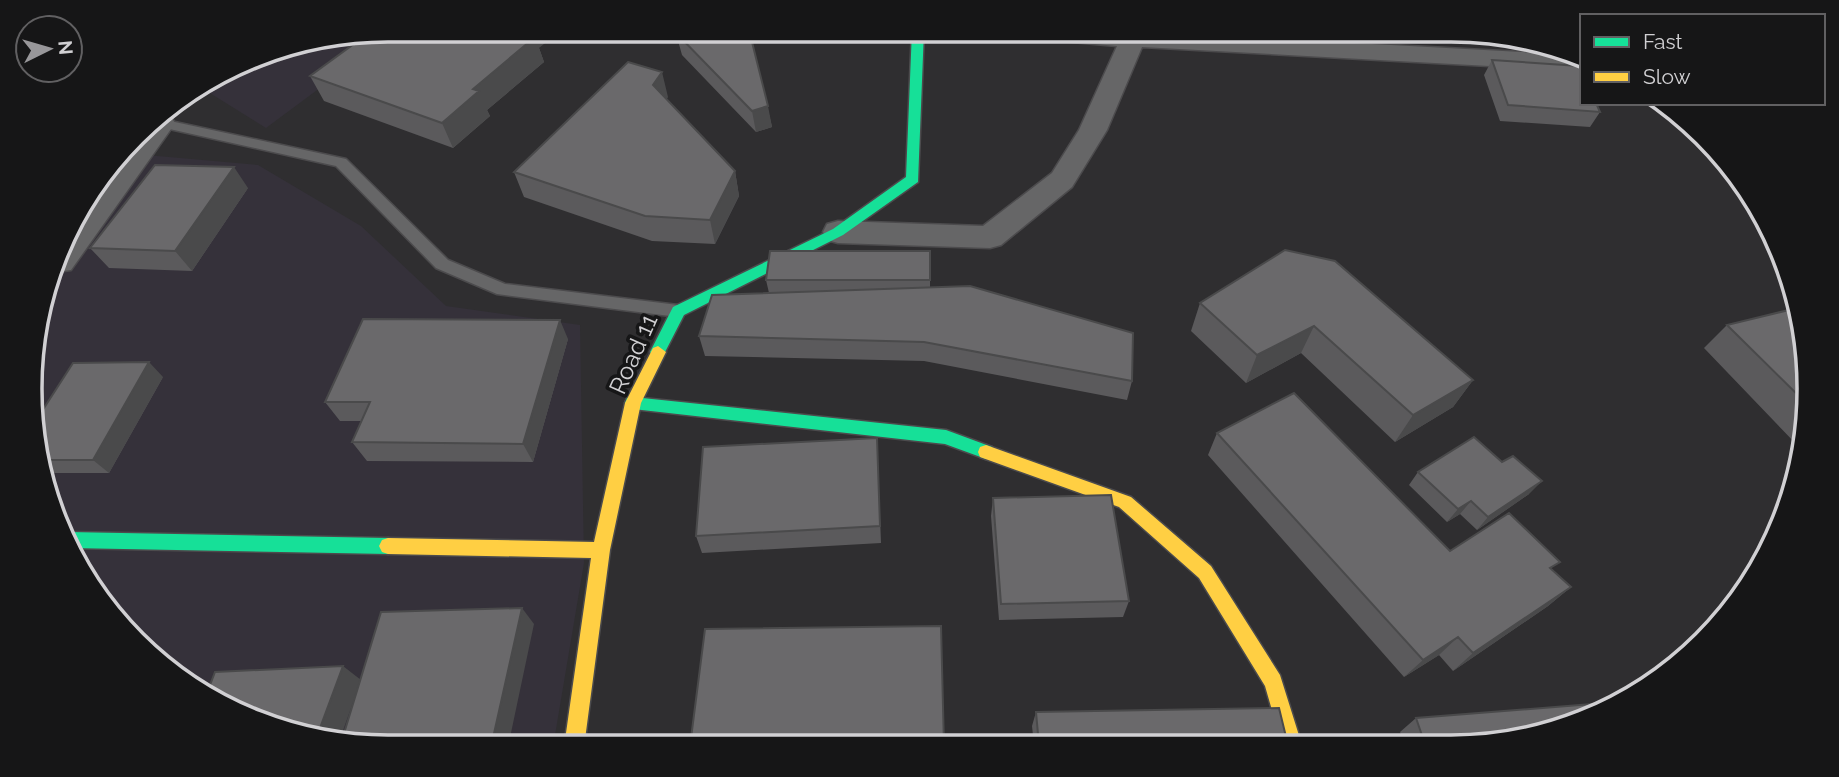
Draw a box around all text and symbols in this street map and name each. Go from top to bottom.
north arrow [14,14,84,84]
legend [1580,14,1825,105]
text: Fast [1643,29,1683,54]
text: N [54,39,78,56]
text: Slow [1643,64,1691,89]
street label: Road 11 [603,310,663,398]

